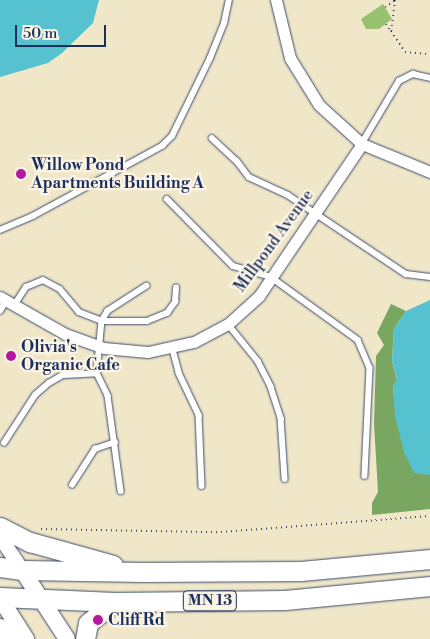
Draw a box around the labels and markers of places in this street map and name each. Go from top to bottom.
place label: Willow Pond Apartments Building A [31,155,204,193]
marker: Willow Pond Apartments Building A [15,168,27,180]
place label: Olivia's Organic Cafe [21,337,120,375]
marker: Olivia's Organic Cafe [5,350,17,362]
place label: Cliff Rd [108,610,165,630]
marker: Cliff Rd [92,614,104,626]

